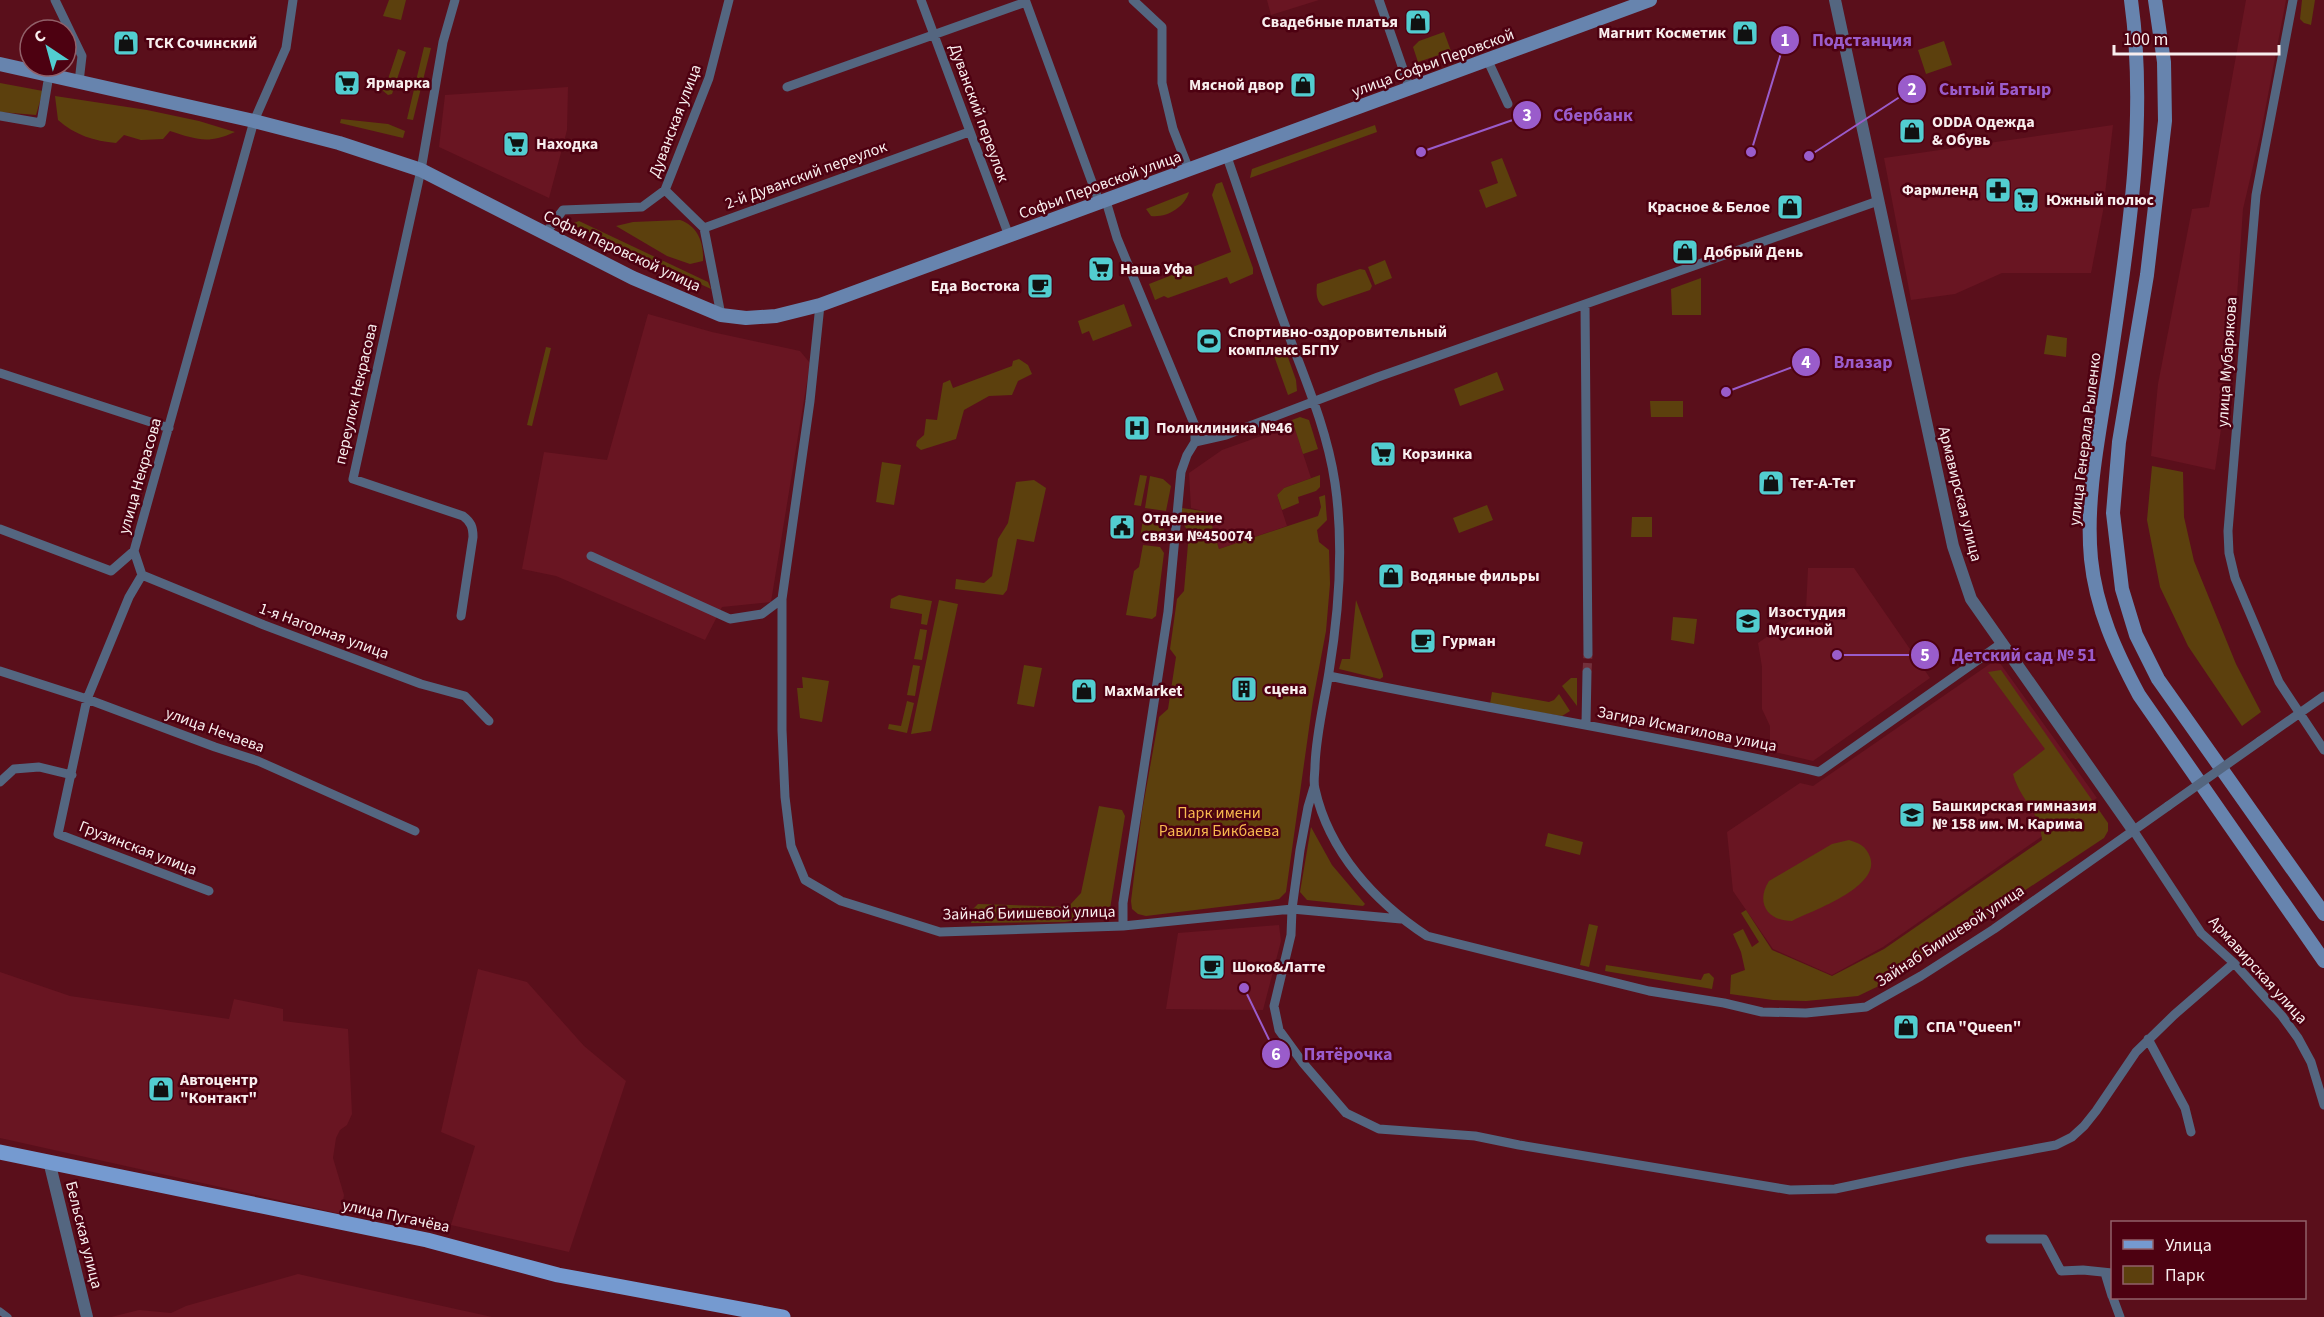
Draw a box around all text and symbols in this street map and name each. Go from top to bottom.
shop icon: Свадебные платья [1403,7,1433,37]
place label: Свадебные платья [1261,11,1398,33]
north arrow [18,18,78,78]
shop icon: Магнит Косметик [1730,18,1760,48]
scale bar [2114,18,2279,56]
place label: Магнит Косметик [1598,22,1726,44]
callout: Подстанция [1770,22,1924,58]
street label: улица Софьи Перовской [1349,23,1517,103]
text: С [30,25,50,48]
text: 100 m [2123,27,2168,52]
shop icon: ТСК Сочинский [111,28,141,58]
text: 1 [1780,28,1790,53]
text: Подстанция [1812,28,1912,53]
place label: ТСК Сочинский [146,32,257,54]
street label: Дуванский переулок [944,41,1014,185]
street label: Дуванская улица [643,61,707,181]
supermarket icon: Ярмарка [332,68,362,98]
shop icon: Мясной двор [1288,70,1318,100]
callout: Сытый Батыр [1897,71,2063,107]
place label: Ярмарка [366,72,430,94]
place label: Мясной двор [1189,74,1284,96]
text: 2 [1907,77,1917,102]
text: Сытый Батыр [1939,77,2051,102]
callout: Сбербанк [1512,97,1645,133]
text: 3 [1522,103,1532,128]
text: Сбербанк [1553,103,1633,128]
place label: ODDA Одежда & Обувь [1932,111,2035,151]
shop icon: ODDA Одежда & Обувь [1897,116,1927,146]
supermarket icon: Находка [501,129,531,159]
place label: Находка [536,133,598,155]
street label: 2-й Дуванский переулок [722,135,890,215]
street label: Софьи Перовской улица [1016,145,1184,225]
pharmacy icon: Фармленд [1983,175,2013,205]
place label: Фармленд [1902,179,1979,201]
supermarket icon: Южный полюс [2011,185,2041,215]
place label: Южный полюс [2046,189,2155,211]
shop icon: Красное & Белое [1775,192,1805,222]
place label: Красное & Белое [1648,196,1770,218]
street label: Софьи Перовской улица [540,205,704,297]
shop icon: Добрый День [1670,237,1700,267]
place label: Добрый День [1704,241,1803,263]
supermarket icon: Наша Уфа [1086,254,1116,284]
place label: Наша Уфа [1120,258,1193,280]
cafe icon: Еда Востока [1025,271,1055,301]
place label: Еда Востока [931,275,1020,297]
street label: улица Мубарякова [2211,296,2243,428]
street label: переулок Некрасова [329,321,383,467]
place label: Спортивно-оздоровительный комплекс БГПУ [1228,321,1447,361]
sports icon: Спортивно-оздоровительный комплекс БГПУ [1194,326,1224,356]
callout: Влазар [1791,344,1904,380]
text: 4 [1801,350,1811,375]
text: Влазар [1833,350,1893,375]
street label: улица Генерала Рыленко [2063,351,2107,527]
hospital icon: Поликлиника №46 [1122,413,1152,443]
street label: улица Некрасова [113,415,167,537]
place label: Поликлиника №46 [1156,417,1293,439]
street label: Армавирская улица [1933,424,1987,564]
supermarket icon: Корзинка [1368,439,1398,469]
place label: Корзинка [1402,443,1472,465]
shop icon: Тет-А-Тет [1756,468,1786,498]
place label: Тет-А-Тет [1790,472,1856,494]
place label: Отделение связи №450074 [1142,507,1253,547]
public building icon: Отделение связи №450074 [1107,512,1137,542]
shop icon: Водяные фильры [1376,561,1406,591]
place label: Водяные фильры [1410,565,1539,587]
street label: 1-я Нагорная улица [256,597,392,665]
place label: Изостудия Мусиной [1768,601,1846,641]
school or university icon: Изостудия Мусиной [1733,606,1763,636]
cafe icon: Гурман [1408,626,1438,656]
place label: Гурман [1442,630,1496,652]
callout: Детский сад № 51 [1910,637,2108,673]
text: 5 [1920,643,1930,668]
text: Детский сад № 51 [1952,643,2096,668]
building icon: сцена [1229,674,1259,704]
shop icon: MaxMarket [1069,676,1099,706]
place label: сцена [1264,678,1307,700]
place label: MaxMarket [1104,680,1182,702]
street label: Загира Исмагилова улица [1595,701,1779,757]
street label: улица Нечаева [162,702,268,758]
place label: Башкирская гимназия № 158 им. М. Карима [1932,795,2097,835]
school or university icon: Башкирская гимназия № 158 им. М. Карима [1897,800,1927,830]
park label: Парк имени Равиля Бикбаева [1159,802,1279,842]
street label: Грузинская улица [76,815,200,881]
street label: Зайнаб Биишевой улица [1871,880,2029,992]
street label: Зайнаб Биишевой улица [942,900,1116,926]
street label: Армавирская улица [2204,911,2312,1029]
cafe icon: Шоко&Латте [1197,952,1227,982]
place label: Шоко&Латте [1232,956,1325,978]
shop icon: СПА "Queen" [1891,1012,1921,1042]
place label: СПА "Queen" [1926,1016,2021,1038]
callout: Пятёрочка [1261,1036,1404,1072]
text: 6 [1271,1042,1281,1067]
text: Пятёрочка [1304,1042,1392,1067]
place label: Автоцентр "Контакт" [179,1069,258,1109]
shop icon: Автоцентр "Контакт" [146,1074,176,1104]
street label: Бельская улица [60,1179,108,1291]
street label: улица Пугачёва [340,1194,452,1238]
legend [2111,1221,2306,1299]
text: Улица [2165,1233,2212,1258]
text: Парк [2165,1263,2205,1288]

